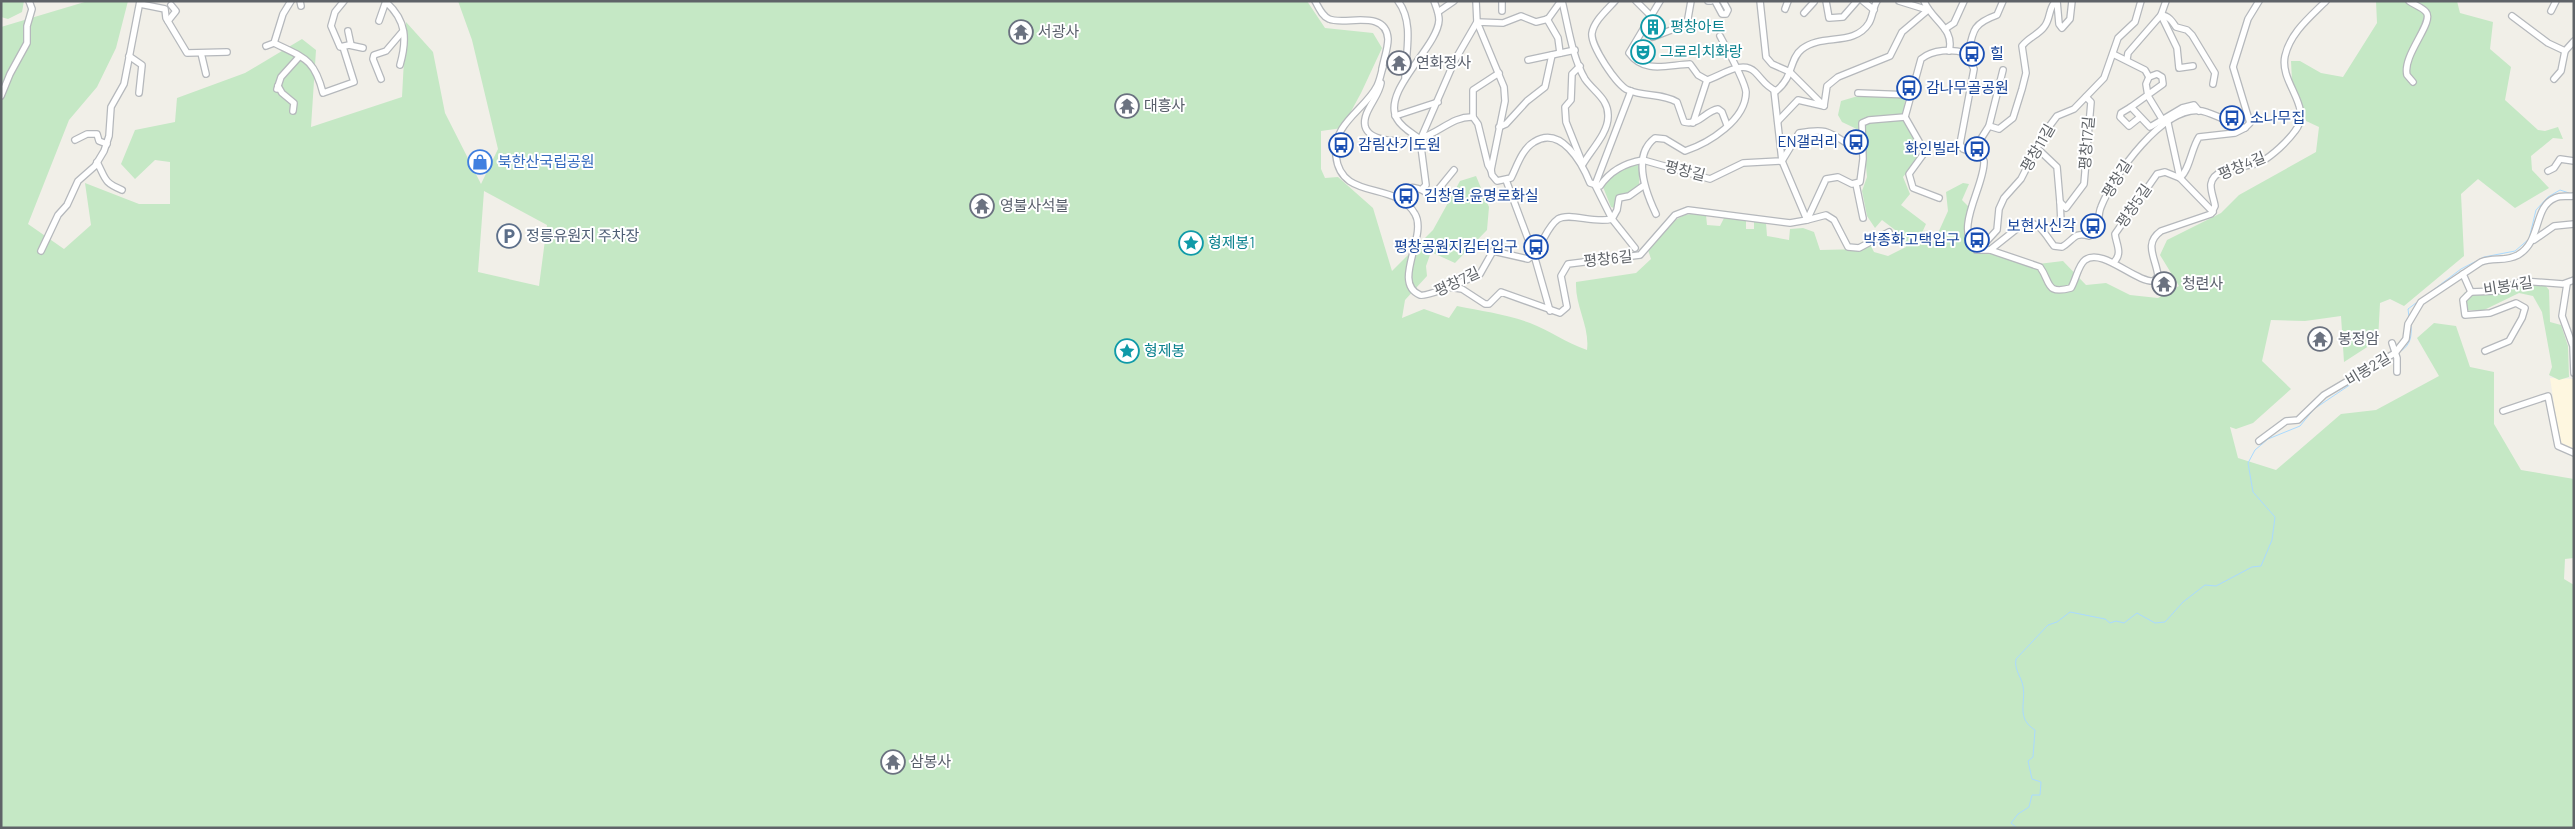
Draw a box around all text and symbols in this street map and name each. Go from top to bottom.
building icon: 평창아트 [1640,14,1666,40]
place label: 평창아트 [1670,17,1725,35]
temple icon: 서광사 [1008,19,1034,45]
place label: 서광사 [1038,22,1080,40]
theatre icon: 그로리치화랑 [1630,39,1656,65]
bus stop icon: 힐 [1959,41,1985,67]
place label: 그로리치화랑 [1660,42,1743,60]
place label: 힐 [1990,44,2004,62]
temple icon: 연화정사 [1386,50,1412,76]
place label: 연화정사 [1416,53,1471,71]
bus stop icon: 감나무골공원 [1896,75,1922,101]
place label: 감나무골공원 [1926,78,2009,96]
temple icon: 대흥사 [1114,93,1140,119]
place label: 대흥사 [1144,96,1186,114]
bus stop icon: 소나무집 [2219,105,2245,131]
place label: 소나무집 [2250,108,2305,126]
street label: 평창17길 [2075,115,2097,170]
street label: 평창11길 [2016,121,2058,174]
bus stop icon: EN갤러리 [1843,129,1869,155]
bus stop icon: 감림산기도원 [1328,132,1354,158]
place label: EN갤러리 [1777,132,1838,150]
place label: 감림산기도원 [1358,135,1441,153]
bus stop icon: 화인빌라 [1964,136,1990,162]
place label: 화인빌라 [1905,139,1960,157]
street label: 평창4길 [2215,147,2268,183]
shop icon: 북한산국립공원 [467,149,493,175]
place label: 북한산국립공원 [498,152,595,170]
street label: 평창길 [1663,156,1708,184]
street label: 평창길 [2098,156,2135,201]
street label: 평창5길 [2112,180,2155,231]
bus stop icon: 김창열.윤명로화실 [1393,183,1419,209]
place label: 김창열.윤명로화실 [1424,186,1539,204]
temple icon: 영불사석불 [969,193,995,219]
place label: 영불사석불 [1000,196,1069,214]
bus stop icon: 보현사신각 [2080,213,2106,239]
place label: 보현사신각 [2007,216,2076,234]
parking icon: 정릉유원지 주차장 [496,223,522,249]
place label: 정릉유원지 주차장 [526,226,640,244]
bus stop icon: 박종화고택입구 [1964,227,1990,253]
place icon: 형제봉1 [1178,230,1204,256]
place label: 박종화고택입구 [1863,230,1960,248]
place label: 형제봉1 [1208,233,1255,251]
bus stop icon: 평창공원지킴터입구 [1523,234,1549,260]
place label: 평창공원지킴터입구 [1394,237,1518,255]
street label: 평창6길 [1583,246,1633,270]
street label: 평창7길 [1431,263,1482,299]
temple icon: 청련사 [2151,271,2177,297]
street label: 비봉4길 [2482,272,2534,298]
place label: 청련사 [2182,274,2224,292]
temple icon: 봉정암 [2307,326,2333,352]
place label: 봉정암 [2338,329,2380,347]
place icon: 형제봉 [1114,338,1140,364]
place label: 형제봉 [1144,341,1185,359]
street label: 비봉2길 [2342,348,2393,389]
temple icon: 삼봉사 [880,749,906,775]
place label: 삼봉사 [910,752,952,770]

